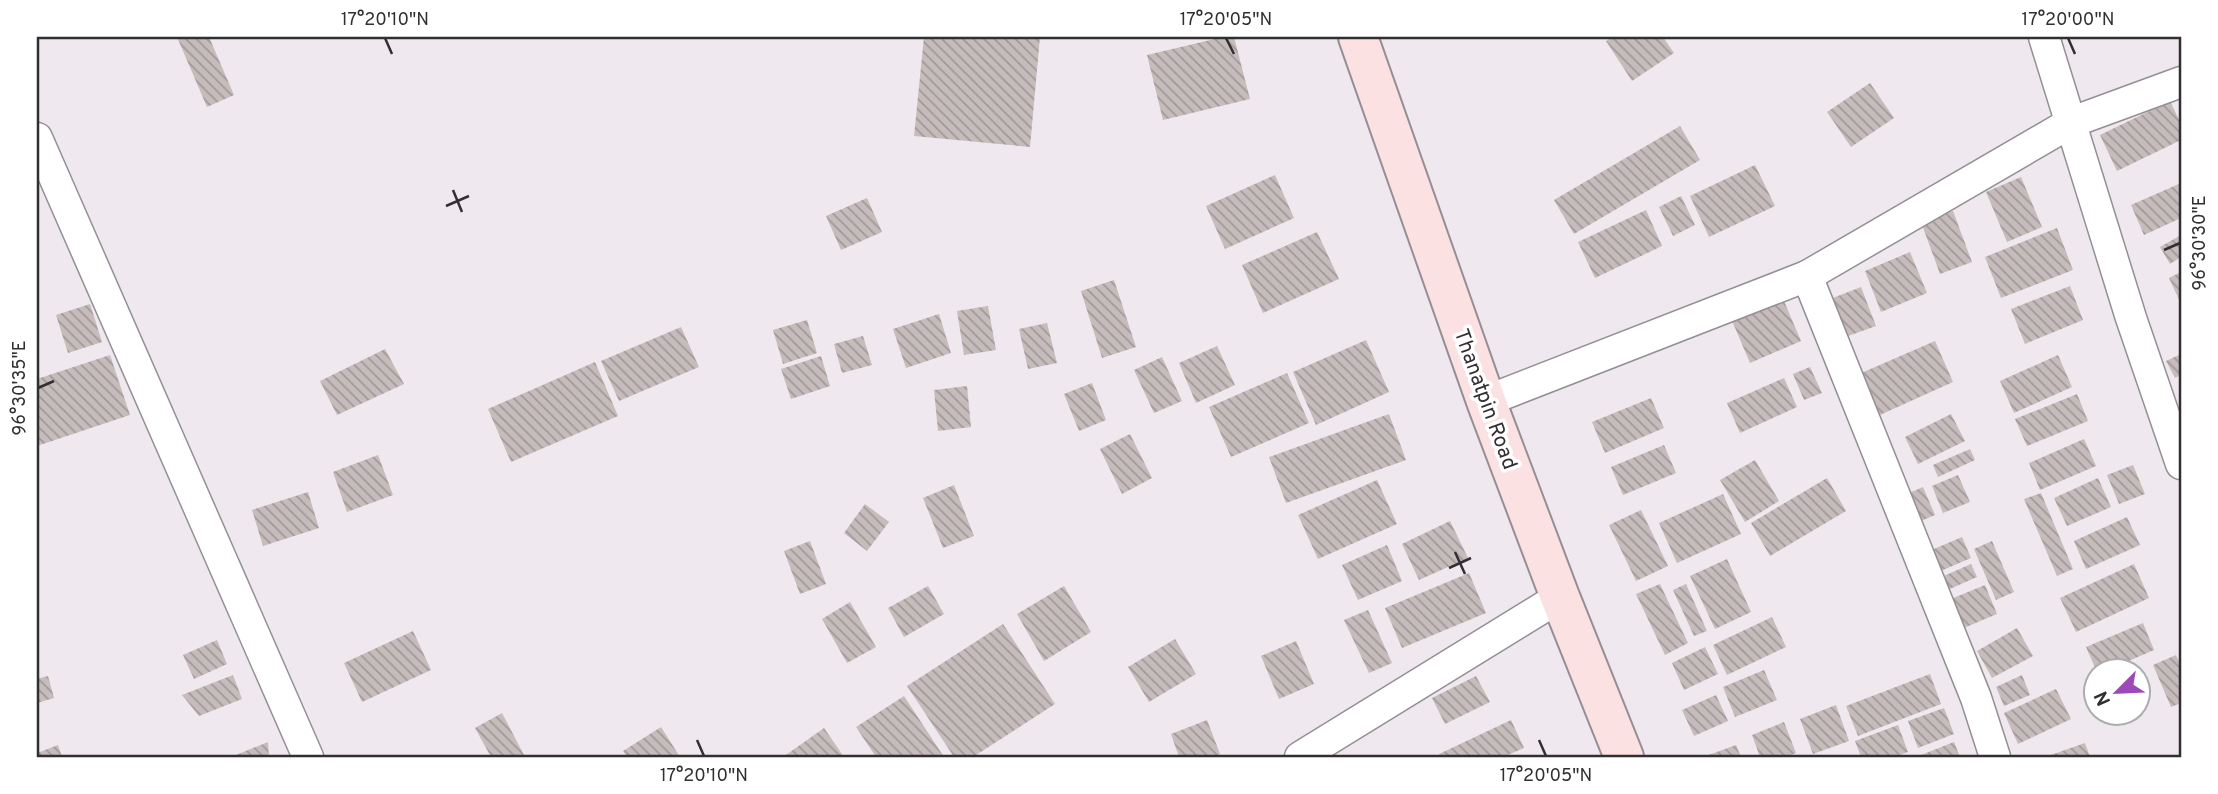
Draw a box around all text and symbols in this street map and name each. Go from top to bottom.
text: 17°20'10"N [341,9,429,32]
text: 17°20'05"N [1180,9,1272,32]
text: 17°20'00"N [2022,9,2114,32]
text: 96°30'30"E [2189,195,2212,291]
street label: Thanatpin Road [1447,325,1523,474]
text: 96°30'35"E [9,341,32,435]
north arrow [2082,658,2152,728]
text: N [2090,687,2117,709]
text: 17°20'10"N [660,765,748,788]
text: 17°20'05"N [1500,765,1592,788]

